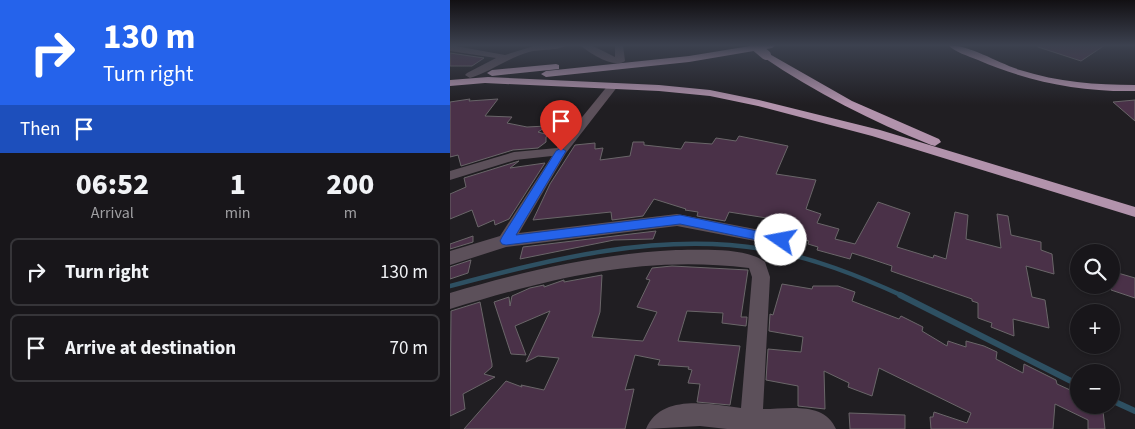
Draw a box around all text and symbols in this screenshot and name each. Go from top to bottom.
text: 130 m [103,12,195,62]
icon: right [20,20,85,85]
text: Turn right [103,58,193,90]
pin [540,100,582,151]
icon: arrive [547,107,575,135]
icon: arrive [70,115,98,143]
text: Then [20,116,60,143]
text: 06:52 [76,163,149,206]
text: 1 [230,163,246,206]
text: 200 [326,163,374,206]
text: Arrival [91,202,134,224]
text: min [225,202,251,224]
text: m [344,202,357,224]
position arrow [754,213,806,265]
map controls [1070,244,1120,414]
button: search [1070,244,1120,294]
icon: right [22,258,50,286]
text: Turn right [65,259,149,286]
text: 130 m [380,259,428,286]
button: + [1070,304,1120,354]
icon: arrive [22,334,50,362]
text: Arrive at destination [65,335,236,362]
text: 70 m [390,335,428,362]
button: − [1070,364,1120,414]

